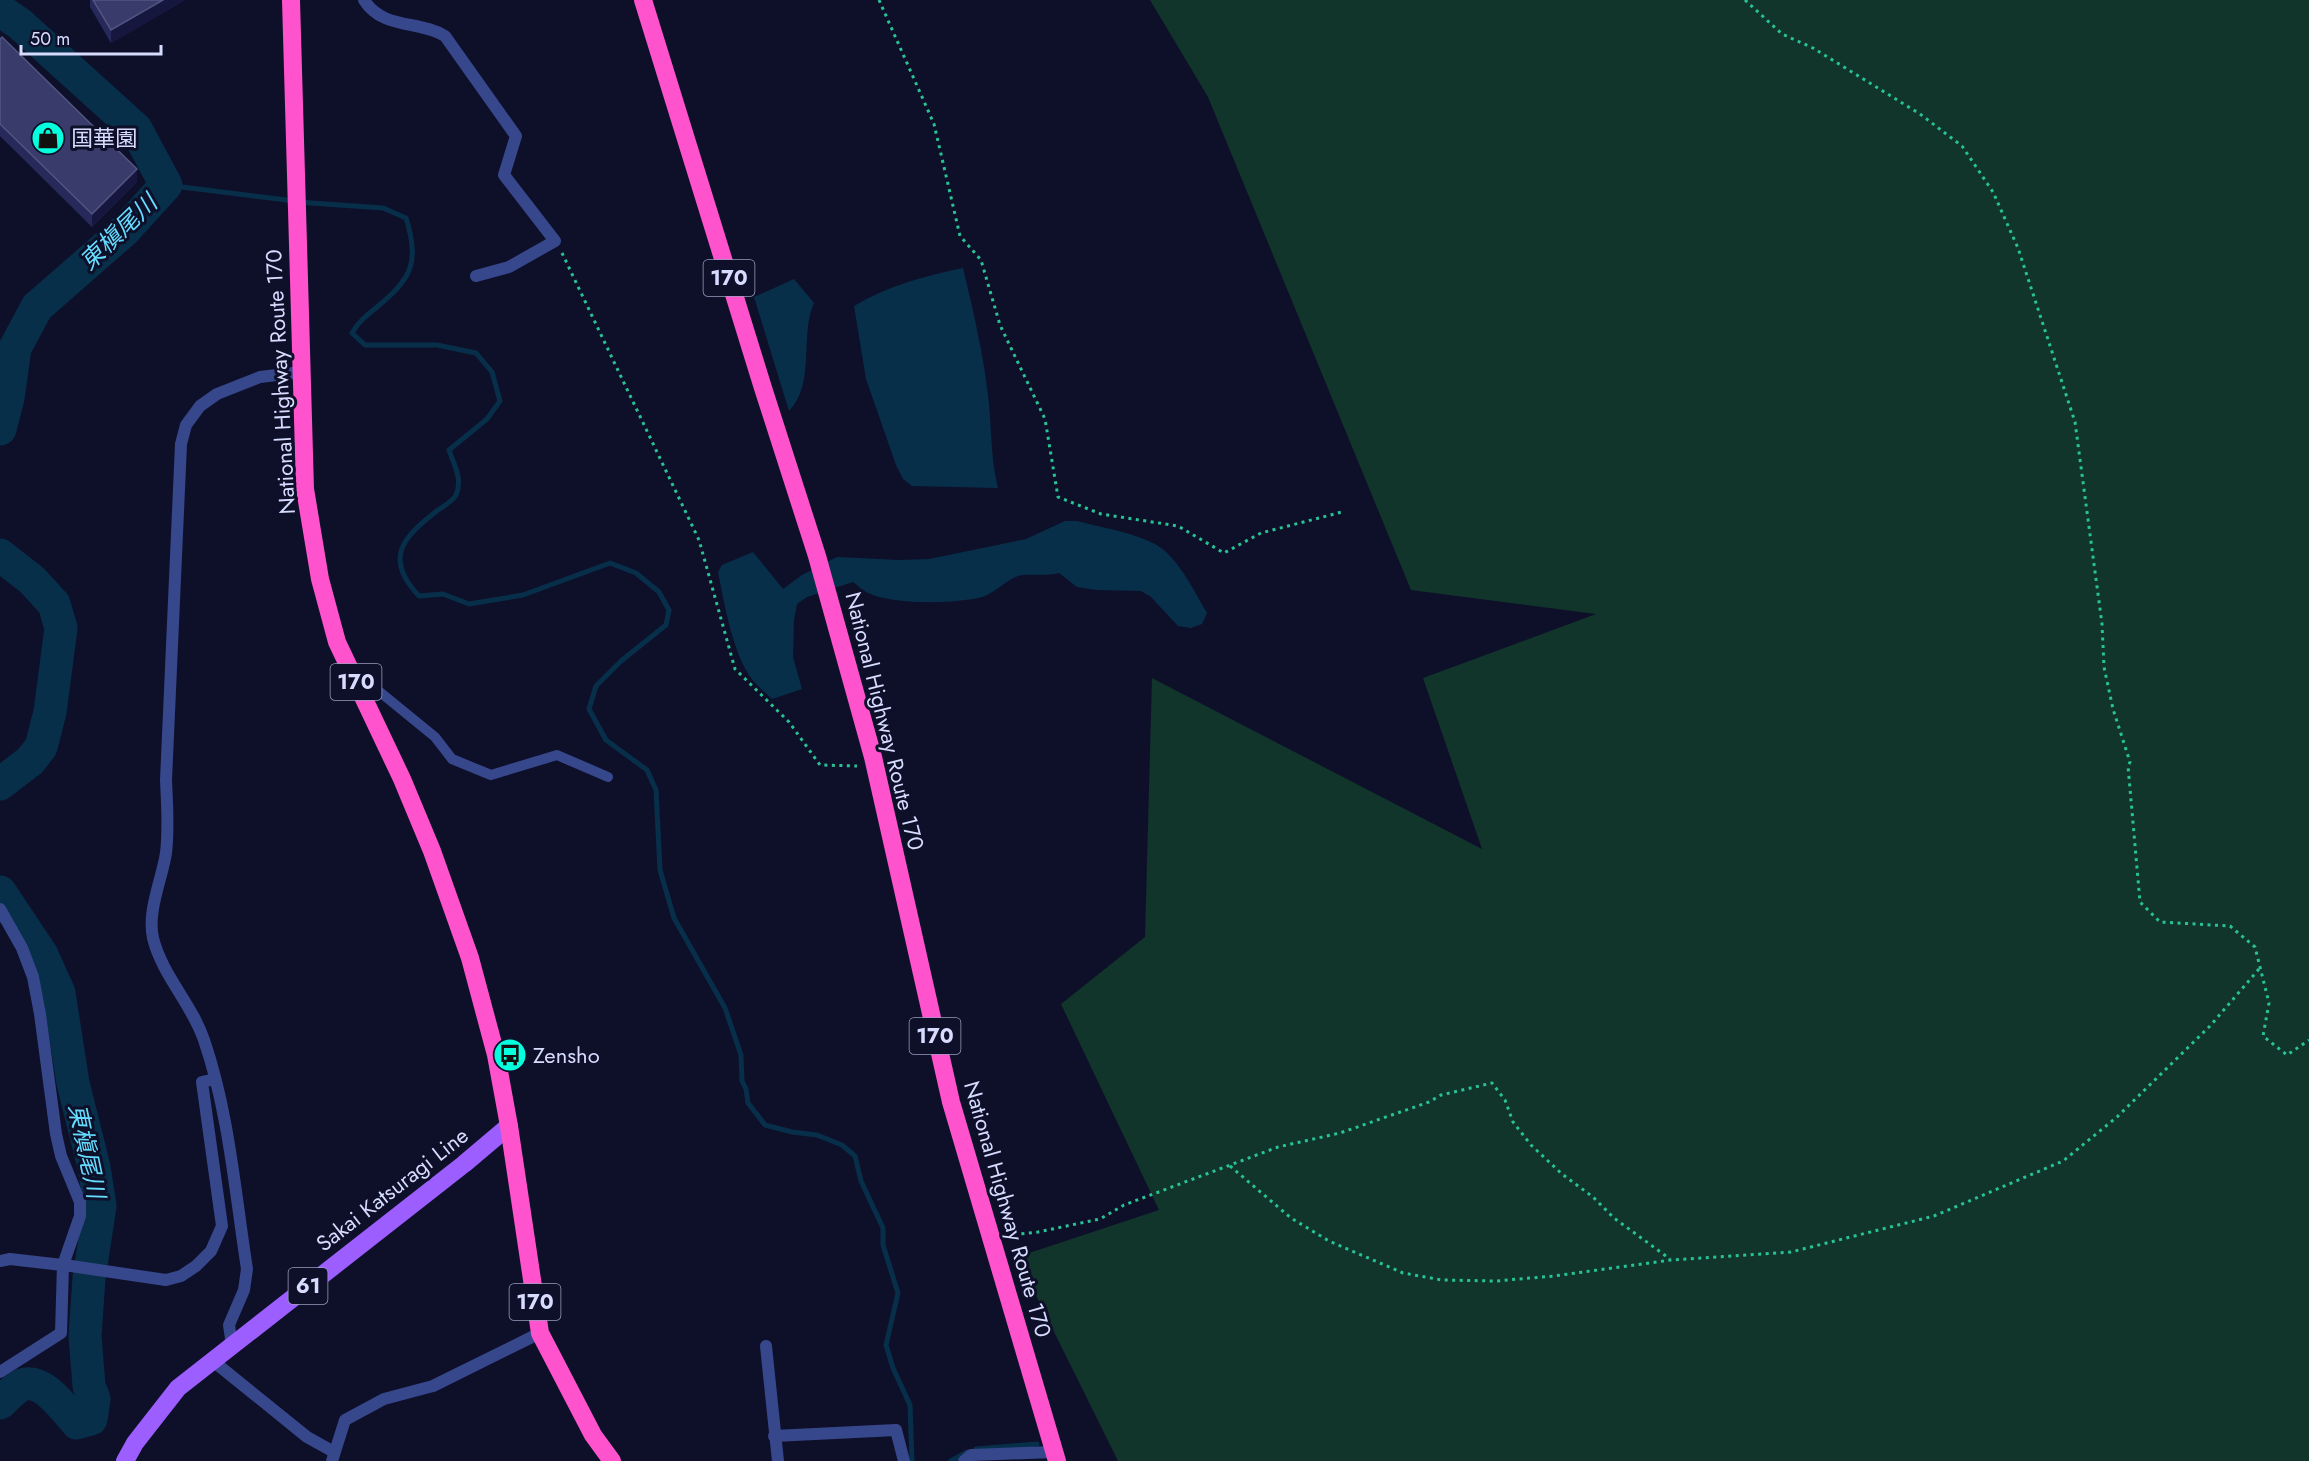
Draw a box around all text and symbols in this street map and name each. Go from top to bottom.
scale bar [21,18,160,56]
text: 50 m [30,26,70,52]
shop icon: 国華園 [30,120,66,156]
place label: 国華園 [71,122,137,154]
water label: 東槇尾川 [71,184,167,278]
street label: National Highway Route 170 [257,249,303,515]
road number: 170 [704,260,754,296]
street label: National Highway Route 170 [837,588,933,854]
road number: 170 [330,664,382,700]
road number: 170 [910,1018,960,1054]
bus stop icon: Zensho [492,1037,528,1073]
place label: Zensho [533,1039,600,1071]
street label: National Highway Route 170 [956,1077,1060,1341]
water label: 東槇尾川 [60,1100,115,1205]
street label: Sakai Katsuragi Line [309,1119,475,1259]
road number: 61 [288,1268,328,1304]
road number: 170 [510,1284,560,1320]

